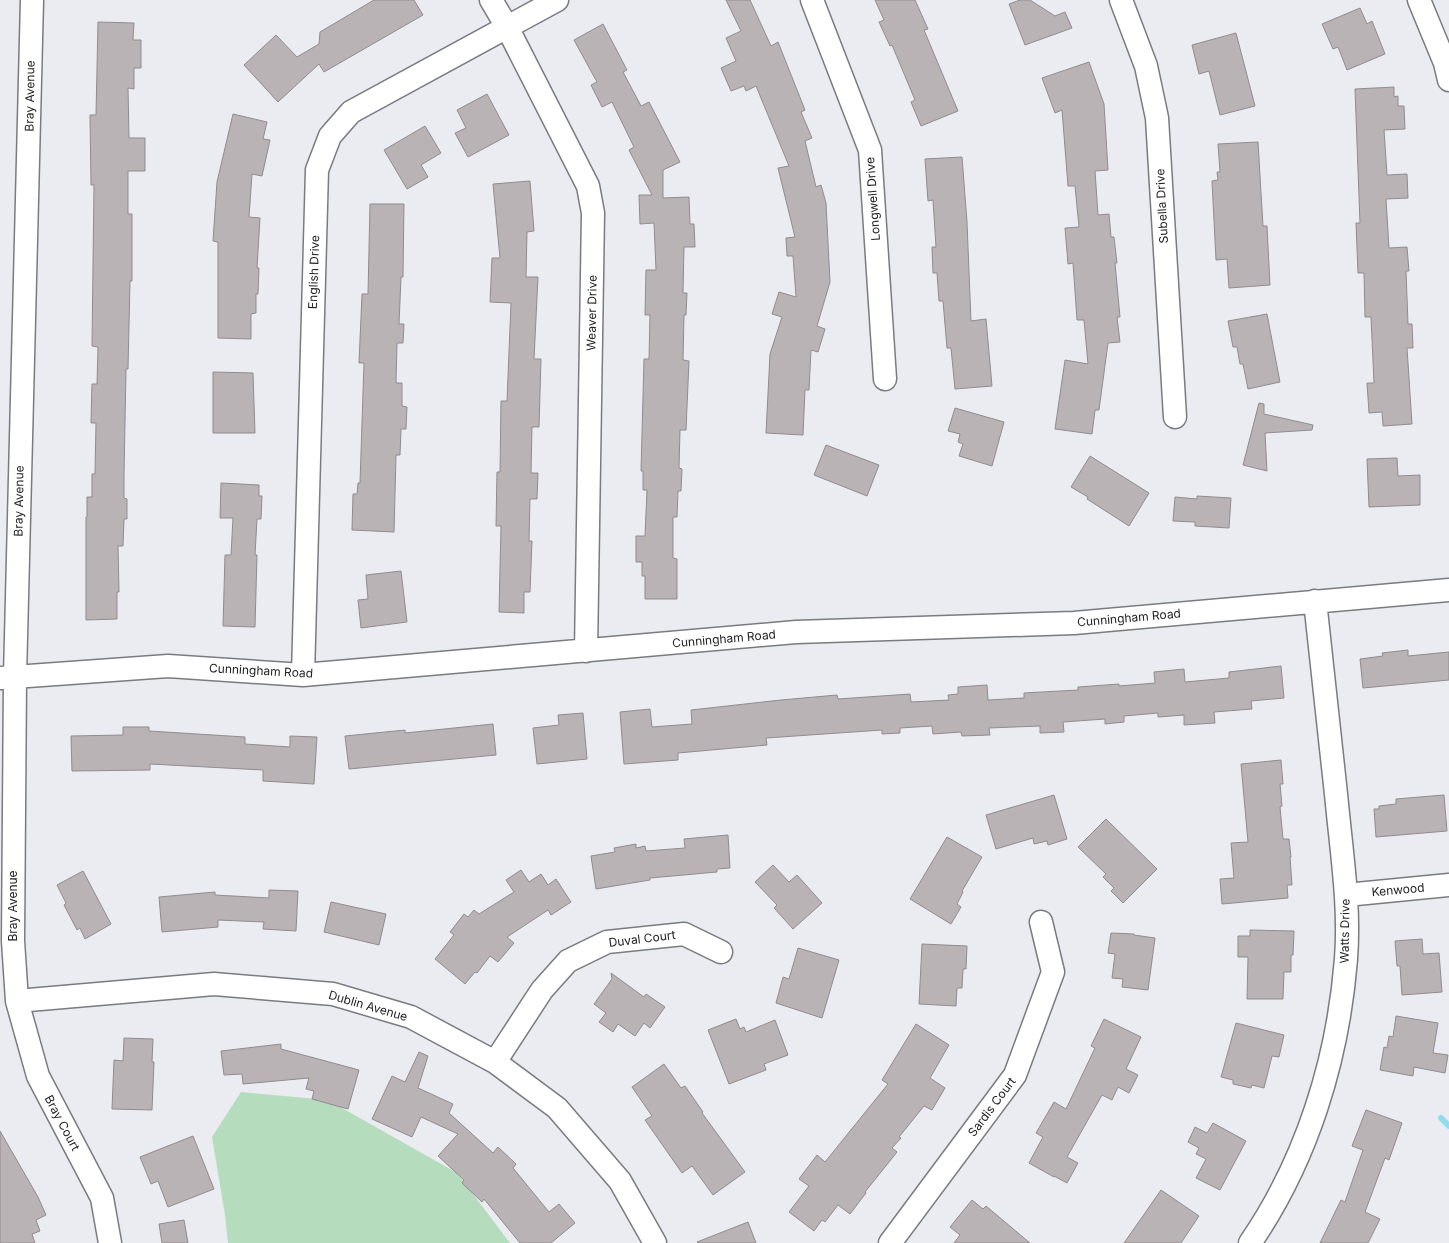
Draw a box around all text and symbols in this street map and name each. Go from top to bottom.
street label: Bray Avenue [21,60,38,132]
street label: Longwell Drive [862,157,883,241]
street label: Subella Drive [1152,168,1171,244]
street label: English Drive [305,235,322,309]
street label: Weaver Drive [583,275,600,351]
street label: Bray Avenue [10,465,27,537]
street label: Cunningham Road [1076,605,1181,630]
street label: Cunningham Road [671,626,776,651]
street label: Cunningham Road [209,660,313,681]
street label: Bray Avenue [5,870,20,942]
street label: Kenwood [1371,880,1425,899]
street label: Watts Drive [1336,898,1353,964]
street label: Duval Court [608,927,676,950]
street label: Dublin Avenue [327,987,409,1024]
street label: Sardis Court [964,1074,1019,1139]
street label: Bray Court [42,1092,83,1153]

